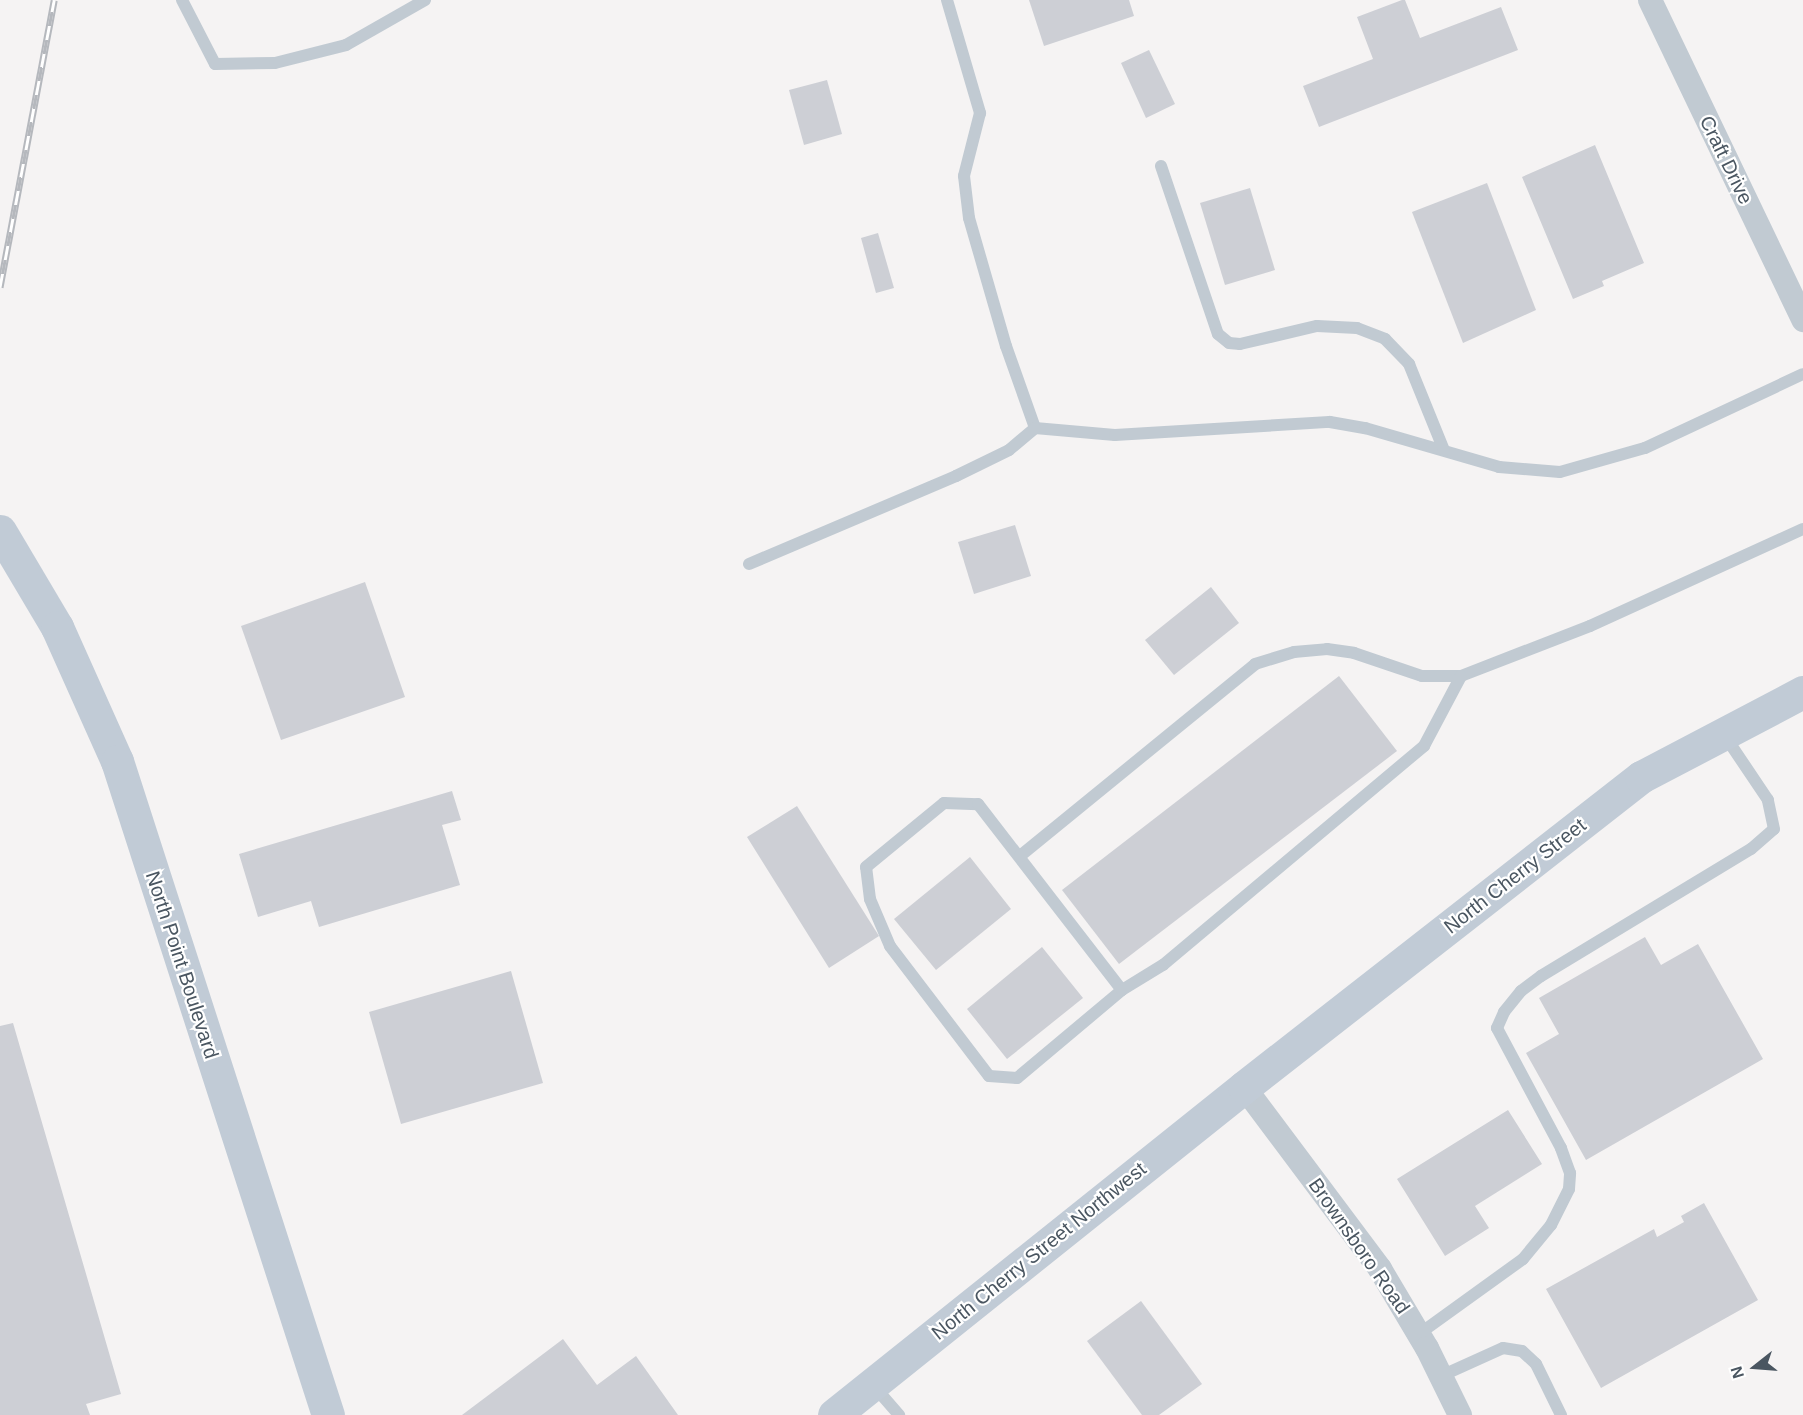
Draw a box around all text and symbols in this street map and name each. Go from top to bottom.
street label: Craft Drive [1694,112,1758,208]
street label: North Cherry Street [1439,813,1591,939]
street label: North Point Boulevard [140,868,224,1062]
street label: North Cherry Street Northwest [927,1157,1151,1345]
street label: Brownsboro Road [1303,1174,1415,1318]
north arrow [1725,1337,1785,1397]
text: N [1727,1364,1747,1380]

